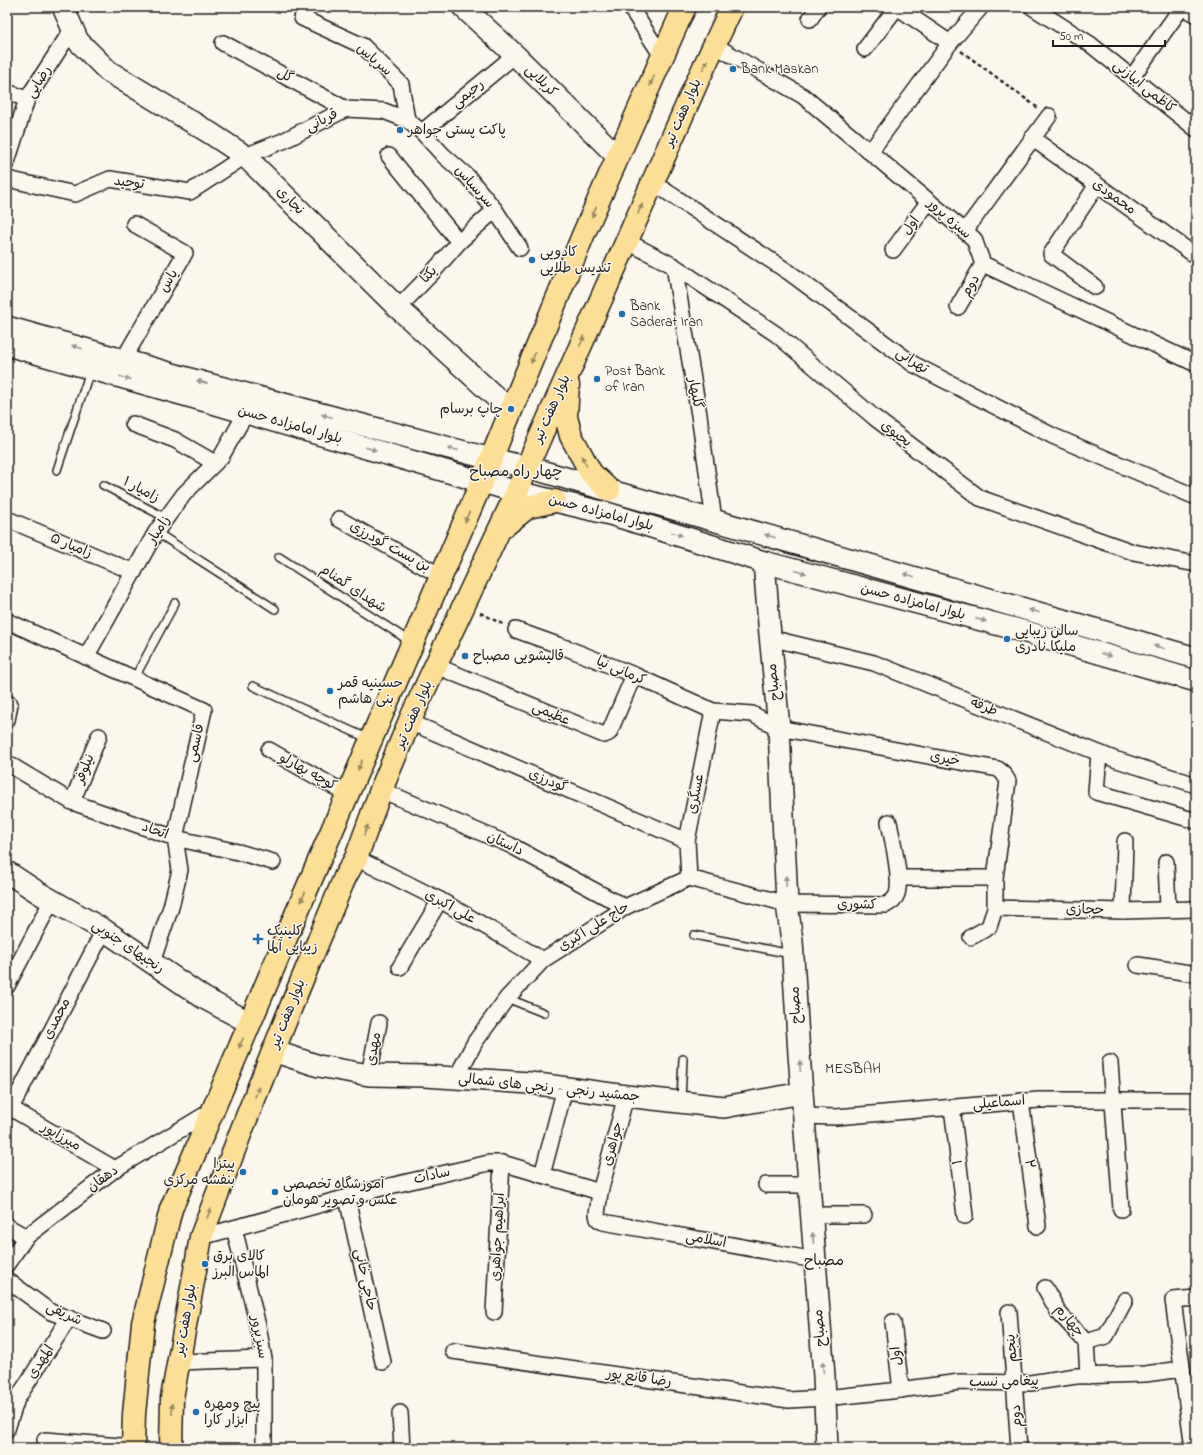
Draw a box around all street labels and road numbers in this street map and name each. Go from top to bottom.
street label: سرپاس [352,39,396,81]
street label: کاظمی ابیازنی [1108,55,1180,119]
street label: کربلایی [520,60,562,102]
street label: رضایی [21,62,57,102]
street label: گل [273,63,297,89]
street label: رحیمی [447,74,489,114]
street label: بلوار هفت تیر [658,75,707,152]
street label: قربانی [302,104,342,138]
street label: سرسپاس [449,161,499,213]
street label: توحید [112,171,147,195]
street label: محمودی [1088,174,1140,220]
street label: نجاری [271,182,309,220]
street label: سبزه پرور [921,193,976,244]
street label: اول [897,212,925,240]
street label: یکتا [415,262,443,288]
street label: یاس [154,266,184,296]
street label: دوم [956,271,986,301]
street label: تهرانی [892,343,933,380]
street label: بلوار هفت تیر [527,371,576,448]
street label: گلبهار [682,375,708,411]
street label: بلوار امامزاده حسن [235,400,345,450]
street label: یحیوی [876,415,916,453]
street label: زامیار ۱ [119,472,163,508]
street label: بلوار امامزاده حسن [546,489,656,537]
street label: زامیار [141,512,176,549]
street label: بن بست گودرزی [346,516,434,578]
street label: زامیار ۵ [47,528,95,564]
street label: شهدای گمنام [315,560,391,618]
street label: بلوار امامزاده حسن [858,578,968,626]
street label: کرمانی نیا [593,651,649,691]
street label: مصباح [762,662,786,702]
street label: بلوار هفت تیر [389,677,438,754]
street label: طرفه [967,692,1001,722]
street label: عظیمی [529,697,573,731]
street label: قاسمی [181,722,211,764]
street label: خیری [928,746,962,772]
street label: کوچه بهارلو [274,747,341,797]
street label: نیلوفر [69,751,100,788]
street label: گودرزی [525,763,571,799]
street label: عسگری [682,772,710,816]
street label: اتحاد [139,816,171,846]
street label: داستان [483,826,527,862]
street label: علی اکبری [421,884,479,930]
street label: کشوری [837,894,877,916]
street label: حاج علی اکبری [554,897,634,957]
street label: حجازی [1066,899,1104,921]
street label: رنجیهای جنوبی [87,915,169,979]
street label: بلوار هفت تیر [264,976,311,1053]
street label: مصباح [785,986,807,1024]
street label: محمدی [38,994,76,1044]
street label: مهدی [361,1030,387,1068]
street label: جمشید رنجی - رنجی های شمالی [457,1068,641,1108]
street label: اسماعیلی [972,1090,1026,1116]
street label: میرزاپور [36,1117,85,1157]
street label: جواهری [597,1120,629,1168]
street label: ۱ [947,1158,969,1166]
street label: ۲ [1018,1158,1040,1170]
street label: دهقان [83,1160,123,1198]
street label: سادات [412,1162,452,1190]
street label: ابراهیم جواهری [485,1192,511,1282]
street label: اسلامی [684,1226,728,1254]
street label: حاجی خانی [348,1247,382,1313]
street label: بلوار هفت تیر [169,1282,203,1359]
street label: شریفی [43,1297,85,1331]
street label: چهارم [1049,1300,1089,1342]
street label: مصباح [808,1309,832,1347]
street label: سبزپرور [245,1313,273,1360]
street label: پنجم [1000,1333,1024,1363]
street label: المهدی [22,1341,60,1383]
street label: اول [886,1345,908,1367]
street label: رضا قانع پور [604,1363,673,1393]
street label: پیغامی نسب [969,1371,1039,1393]
street label: دوم [1006,1404,1028,1428]

